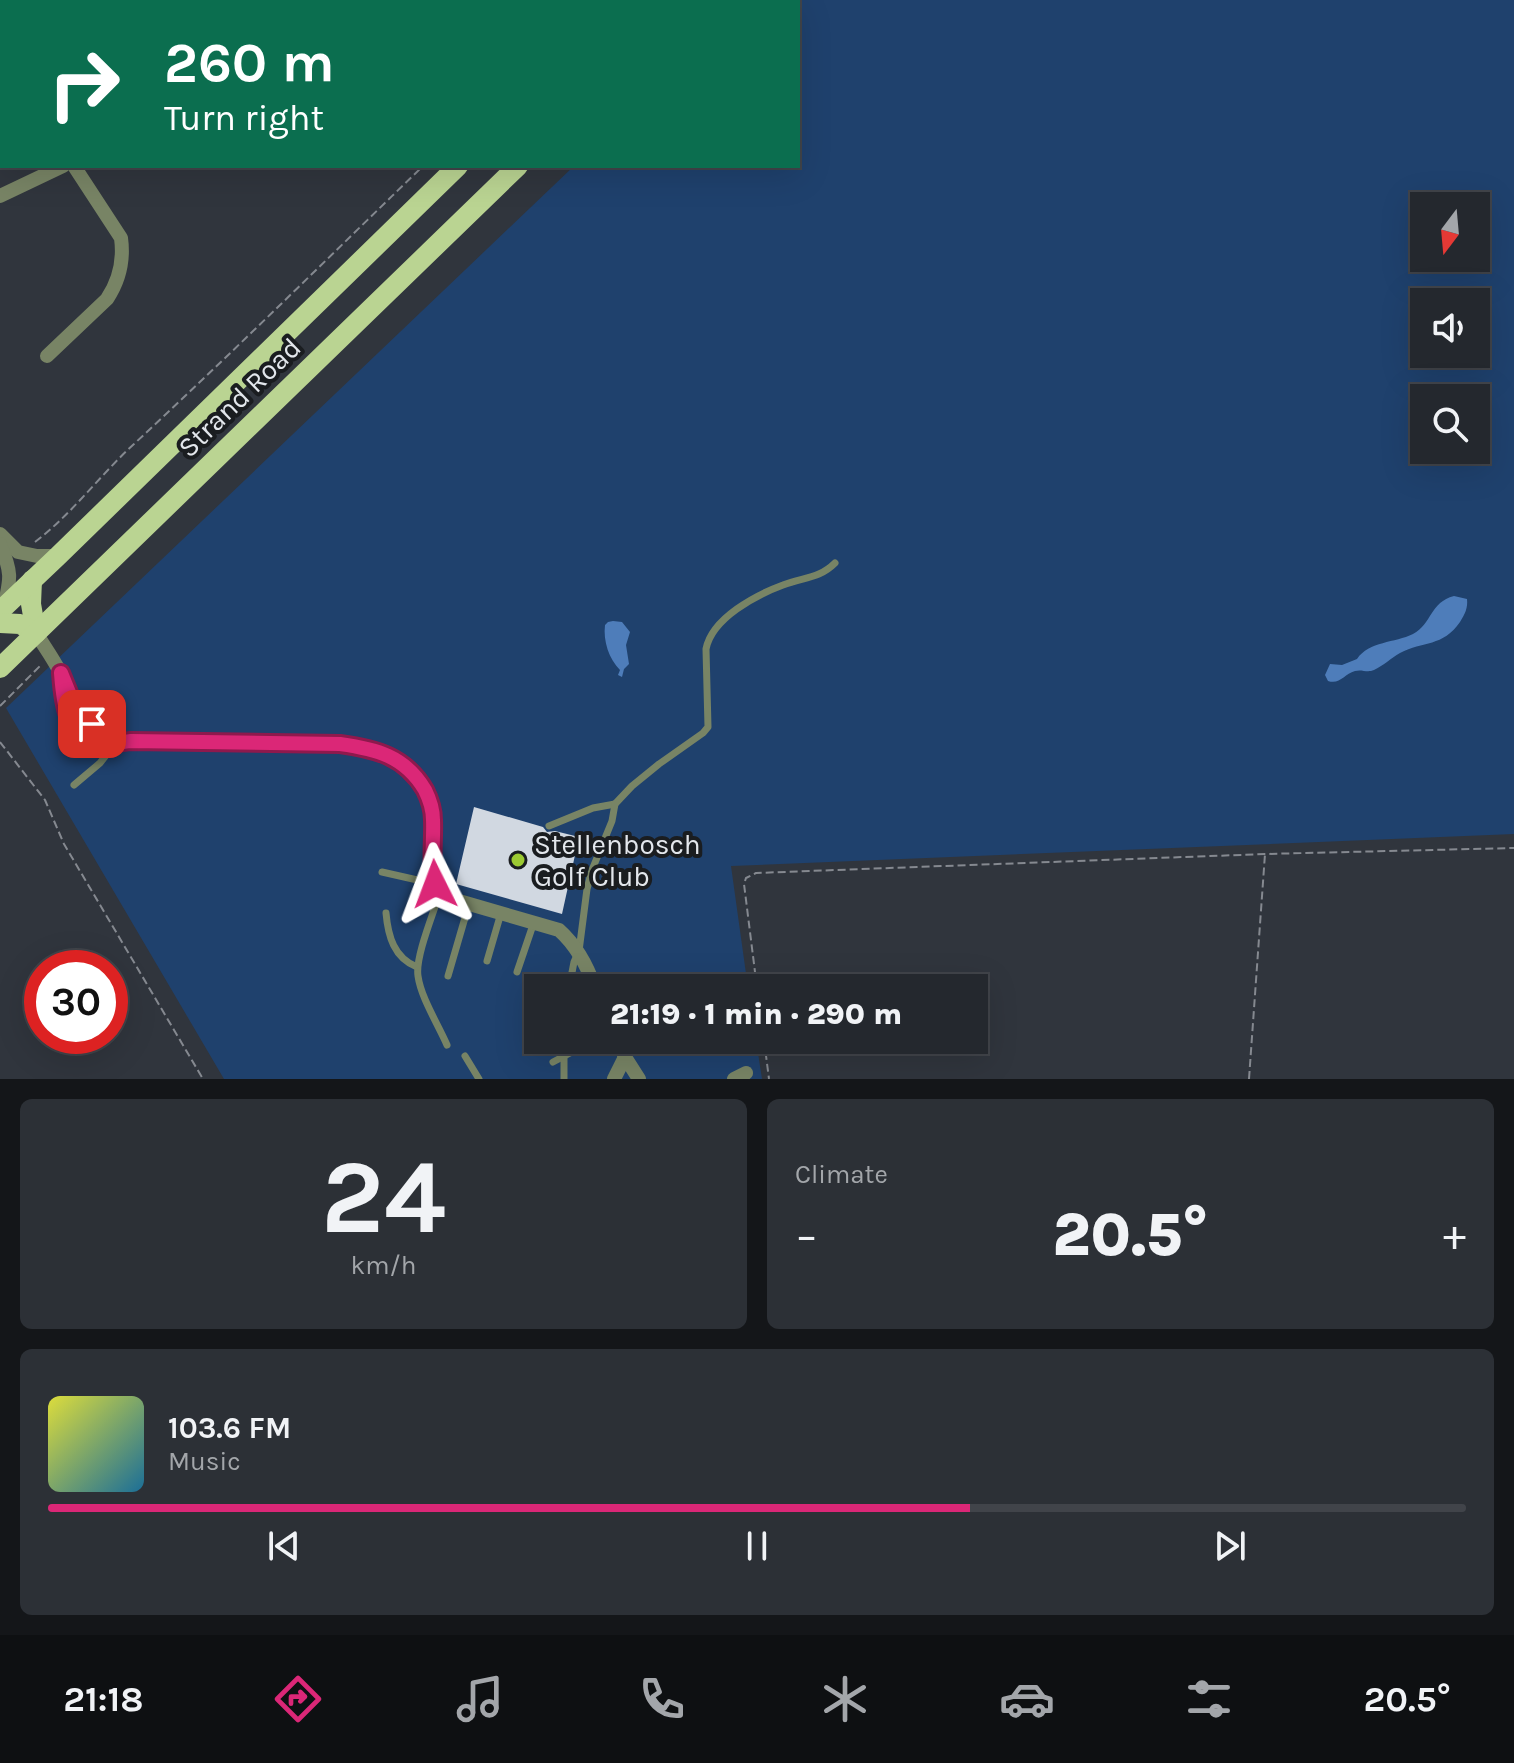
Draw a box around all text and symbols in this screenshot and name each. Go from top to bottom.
text: 260 m [164,30,335,95]
icon: right [32,32,136,136]
text: Turn right [164,97,324,139]
north arrow [1410,192,1490,272]
map controls [1410,192,1490,464]
button: sound [1410,288,1490,368]
street label: Strand Road [171,331,307,464]
button: search [1410,384,1490,464]
pin [58,690,126,758]
icon: arrive [70,702,114,746]
place label: Stellenbosch Golf Club [534,828,701,893]
position arrow [393,842,477,926]
marker: Stellenbosch Golf Club [509,851,527,869]
speed limit sign: 30 [24,950,128,1054]
text: 21:19 · 1 min · 290 m [610,996,902,1032]
text: 24 [321,1137,446,1258]
text: Climate [795,1159,888,1190]
text: 20.5° [1053,1200,1208,1270]
text: − [795,1210,818,1261]
text: + [1443,1210,1466,1261]
text: km/h [351,1250,416,1281]
text: 103.6 FM [168,1410,291,1446]
text: Music [168,1446,241,1477]
icon: previous [262,1524,306,1568]
icon: pause [735,1524,779,1568]
icon: next [1208,1524,1252,1568]
icon: directions [270,1671,326,1727]
icon: music [452,1671,508,1727]
icon: phone [634,1671,690,1727]
icon: climate [817,1671,873,1727]
icon: car [999,1671,1055,1727]
icon: filters [1181,1671,1237,1727]
text: 21:18 [63,1678,144,1720]
text: 20.5° [1364,1678,1451,1720]

